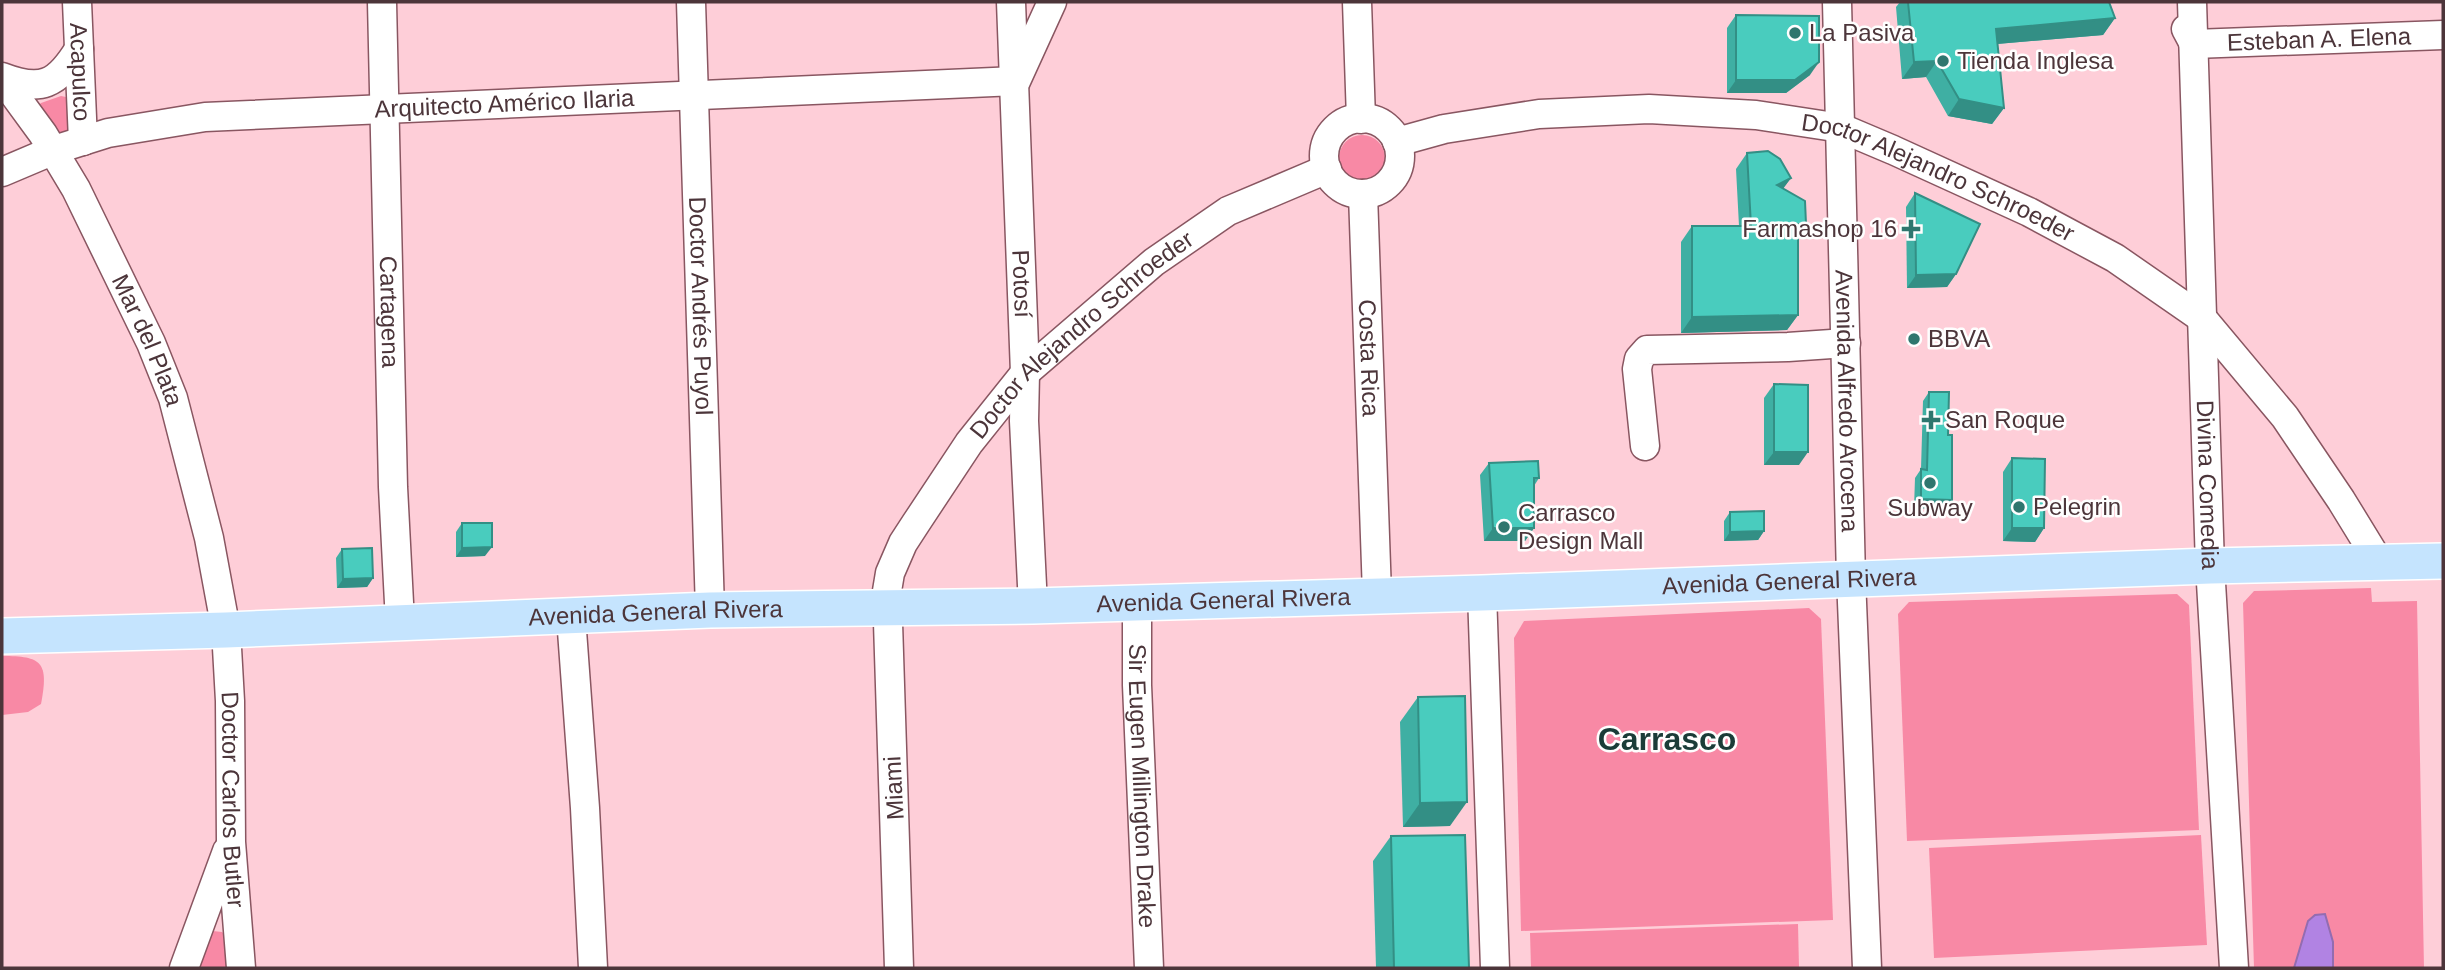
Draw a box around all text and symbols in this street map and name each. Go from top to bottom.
place label: La Pasiva [1809,19,1915,46]
street label: Acapulco [65,22,96,122]
street label: Esteban A. Elena [2226,22,2412,56]
marker: La Pasiva [1787,25,1803,41]
place label: Tienda Inglesa [1957,47,2114,74]
marker: Tienda Inglesa [1935,53,1951,69]
street label: Arquitecto Américo Ilaria [374,84,636,122]
street label: Doctor Alejandro Schroeder [1800,108,2079,247]
street label: Doctor Andrés Puyol [684,196,718,416]
place label: Farmashop 16 [1742,215,1897,242]
marker: Farmashop 16 [1903,221,1919,237]
street label: Doctor Alejandro Schroeder [964,225,1198,444]
street label: Potosí [1007,249,1037,319]
street label: Cartagena [375,256,404,369]
street label: Avenida Alfredo Arocena [1831,269,1864,533]
street label: Mar del Plata [107,270,189,409]
street label: Costa Rica [1354,299,1385,418]
place label: BBVA [1928,325,1990,352]
marker: BBVA [1906,331,1922,347]
street label: Divina Comedia [2192,400,2224,571]
place label: San Roque [1945,406,2065,433]
marker: San Roque [1923,412,1939,428]
marker: Subway [1922,475,1938,491]
place label: Pelegrin [2033,493,2121,520]
place label: Subway [1887,494,1973,521]
place label: Carrasco Design Mall [1518,499,1643,554]
marker: Pelegrin [2011,499,2027,515]
marker: Carrasco Design Mall [1496,519,1512,535]
street label: Avenida General Rivera [1661,563,1917,599]
street label: Avenida General Rivera [1096,583,1352,617]
street label: Avenida General Rivera [528,595,784,630]
street label: Sir Eugen Millington Drake [1124,644,1161,929]
street label: Doctor Carlos Butler [216,691,250,909]
district label: Carrasco [1598,721,1736,757]
street label: Miami [878,755,909,821]

